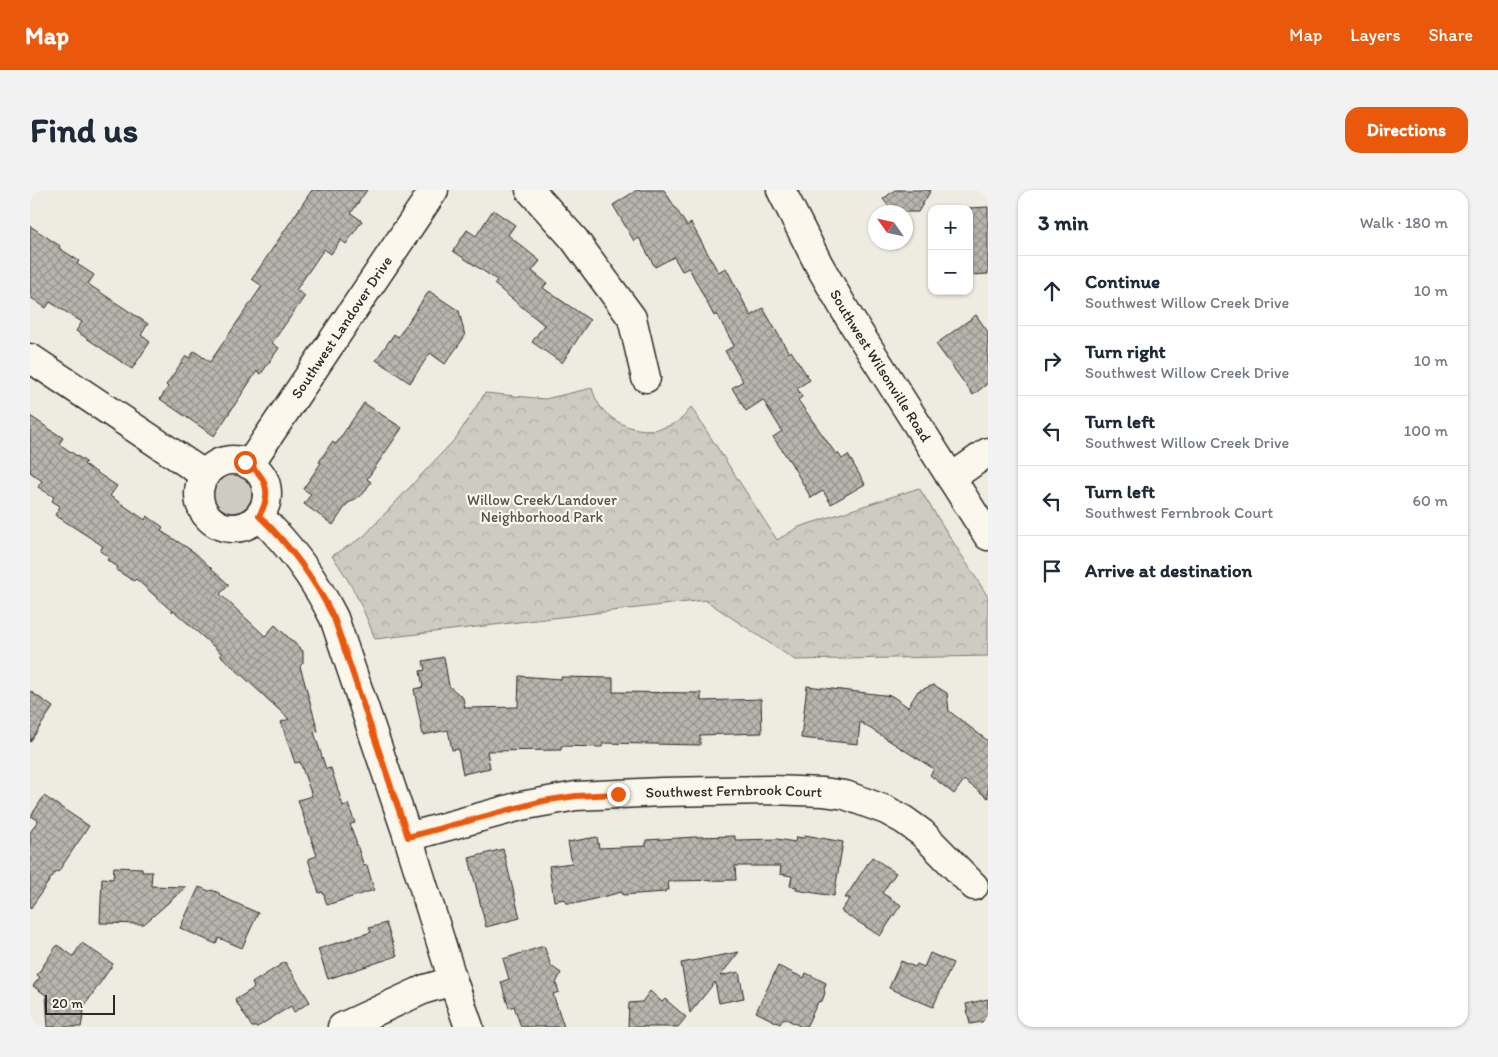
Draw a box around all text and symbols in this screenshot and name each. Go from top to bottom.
text: Map [25,21,69,50]
text: Map [1289,24,1322,46]
text: Layers [1350,24,1400,46]
text: Share [1428,24,1473,46]
button: Directions [1345,107,1468,153]
text: Find us [30,109,138,151]
north arrow [868,205,913,250]
map controls [928,205,973,295]
button: + [928,205,973,250]
text: 3 min [1038,210,1088,235]
text: Walk · 180 m [1360,213,1448,232]
button: − [928,250,973,295]
street label: Southwest Landover Drive [287,253,396,402]
text: Continue [1085,270,1160,293]
icon: ahead [1038,277,1066,305]
text: 10 m [1414,281,1448,300]
street label: Southwest Wilsonville Road [826,286,935,445]
text: Southwest Willow Creek Drive [1085,293,1289,312]
text: Turn right [1085,340,1166,363]
icon: right [1038,347,1066,375]
text: 10 m [1414,351,1448,370]
text: Southwest Willow Creek Drive [1085,363,1289,382]
text: Turn left [1085,410,1155,433]
icon: left [1038,417,1066,445]
text: 100 m [1404,421,1448,440]
text: Southwest Willow Creek Drive [1085,433,1289,452]
route start [234,451,257,474]
text: Turn left [1085,480,1155,503]
icon: left [1038,487,1066,515]
park label: Willow Creek/Landover Neighborhood Park [467,491,617,526]
text: 60 m [1413,491,1448,510]
text: Southwest Fernbrook Court [1085,503,1273,522]
icon: arrive [1038,557,1066,585]
text: Arrive at destination [1085,559,1252,582]
street label: Southwest Fernbrook Court [645,781,823,802]
route end [607,783,630,806]
scale bar [45,992,115,1015]
text: 20 m [52,995,83,1012]

